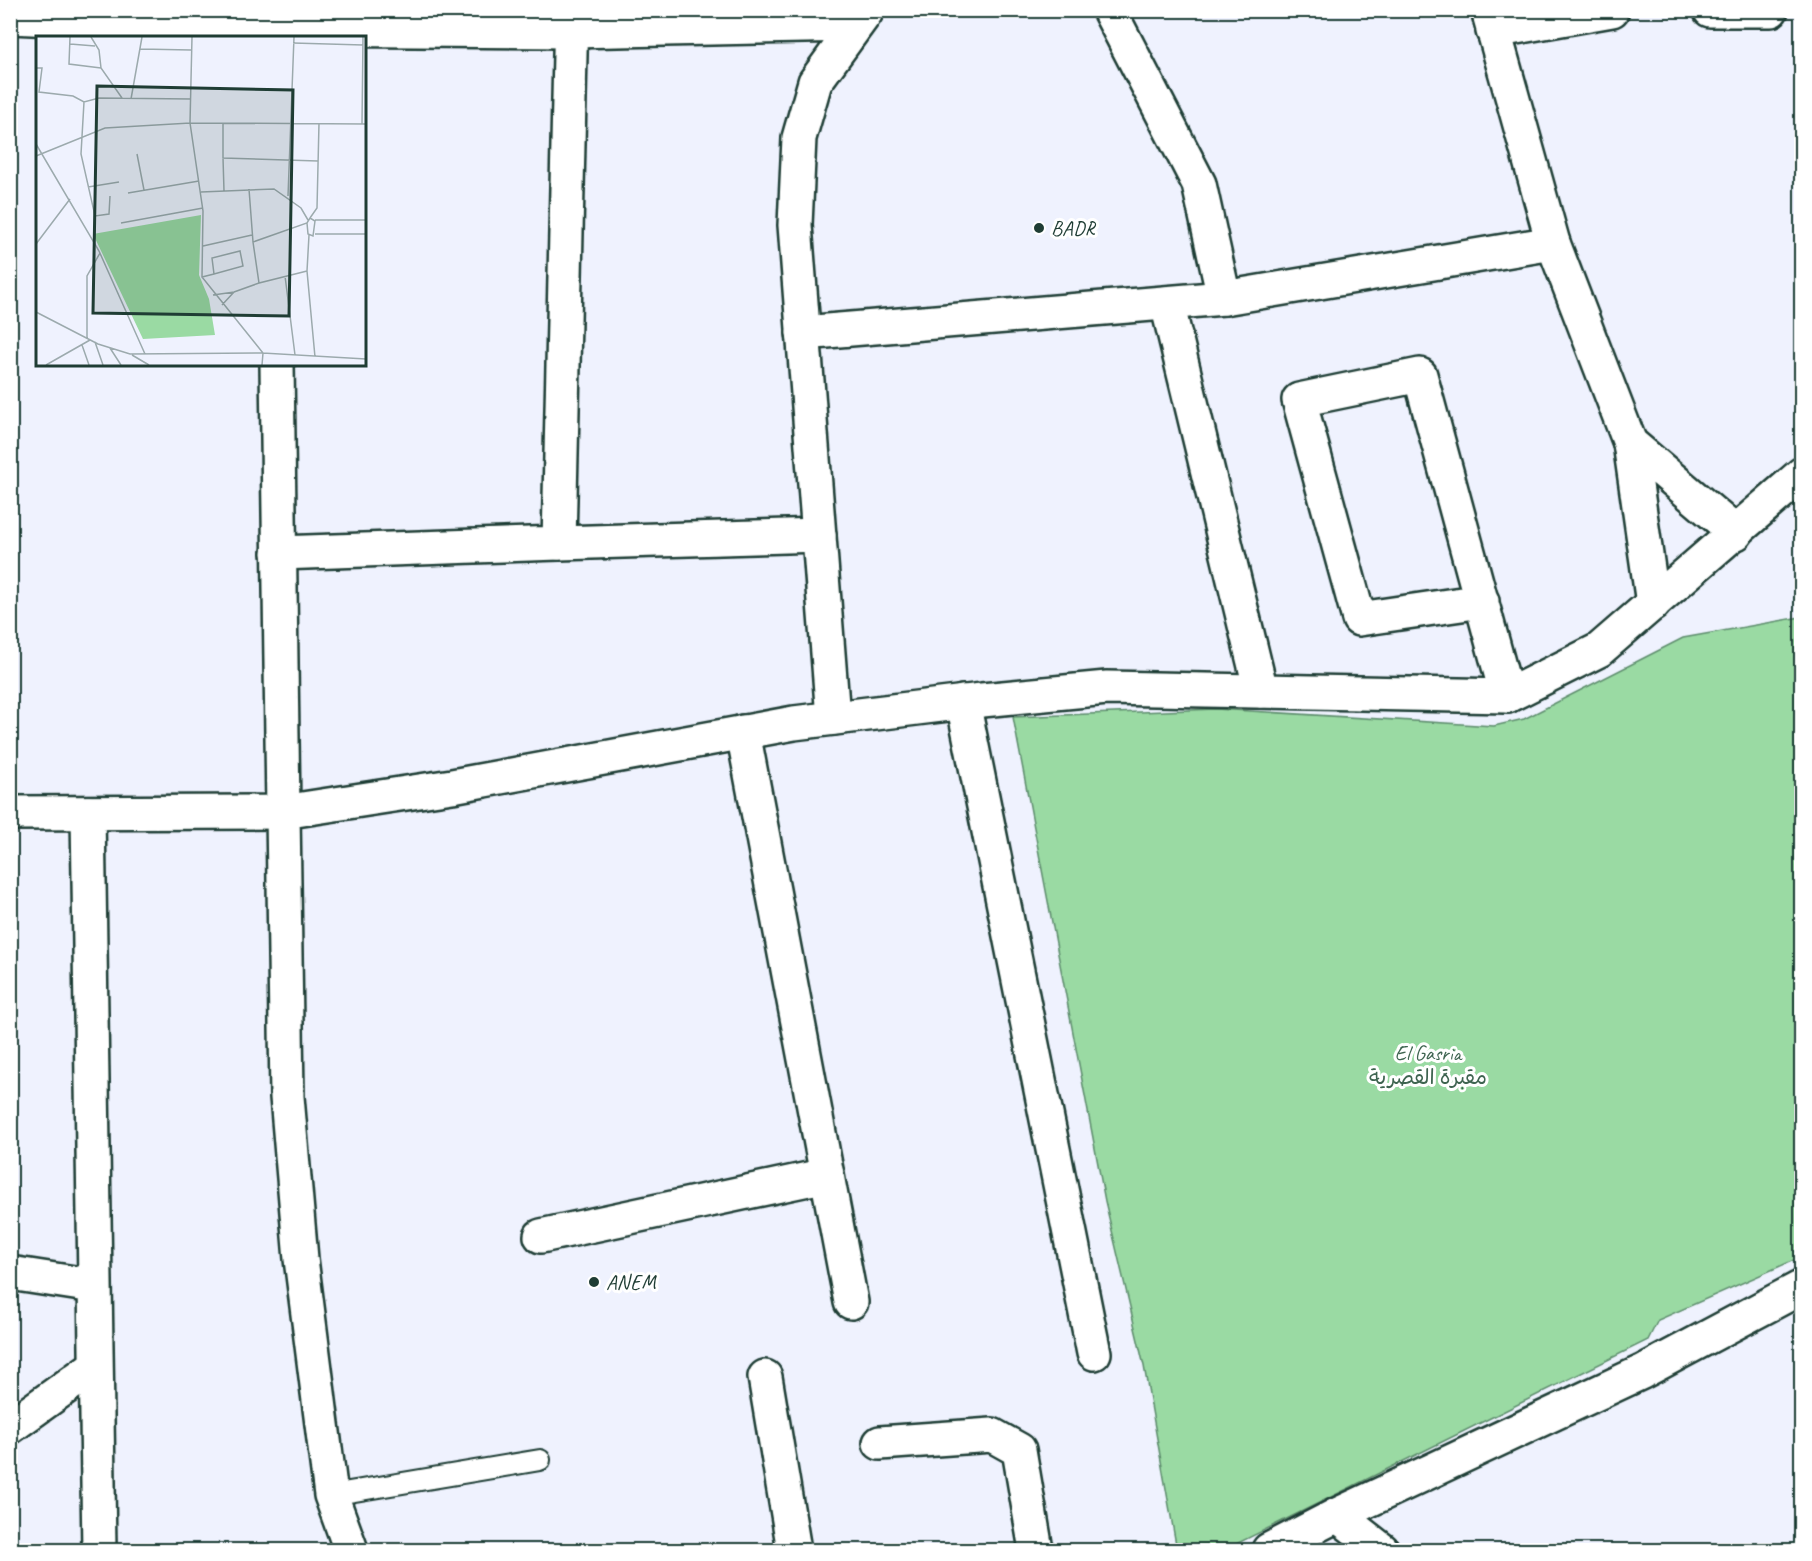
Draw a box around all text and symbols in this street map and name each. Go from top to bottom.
inset map [36,36,366,366]
place label: BADR [1051,215,1096,241]
marker: BADR [1032,221,1046,235]
park label: El Gasria مقبرة القصرية [1369,1040,1487,1090]
place label: ANEM [606,1269,657,1295]
marker: ANEM [587,1275,601,1289]

